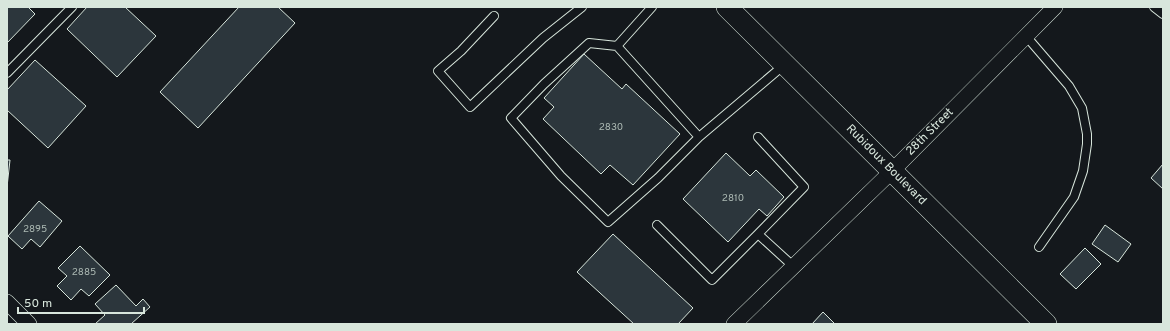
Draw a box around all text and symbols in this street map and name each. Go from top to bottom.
street label: 28th Street [903,105,957,159]
house number: 2830 [599,121,623,134]
street label: Rubidoux Boulevard [842,121,930,209]
house number: 2810 [722,192,744,205]
house number: 2895 [23,223,47,236]
house number: 2885 [72,266,96,279]
scale bar [18,289,144,315]
text: 50 m [24,296,52,312]

